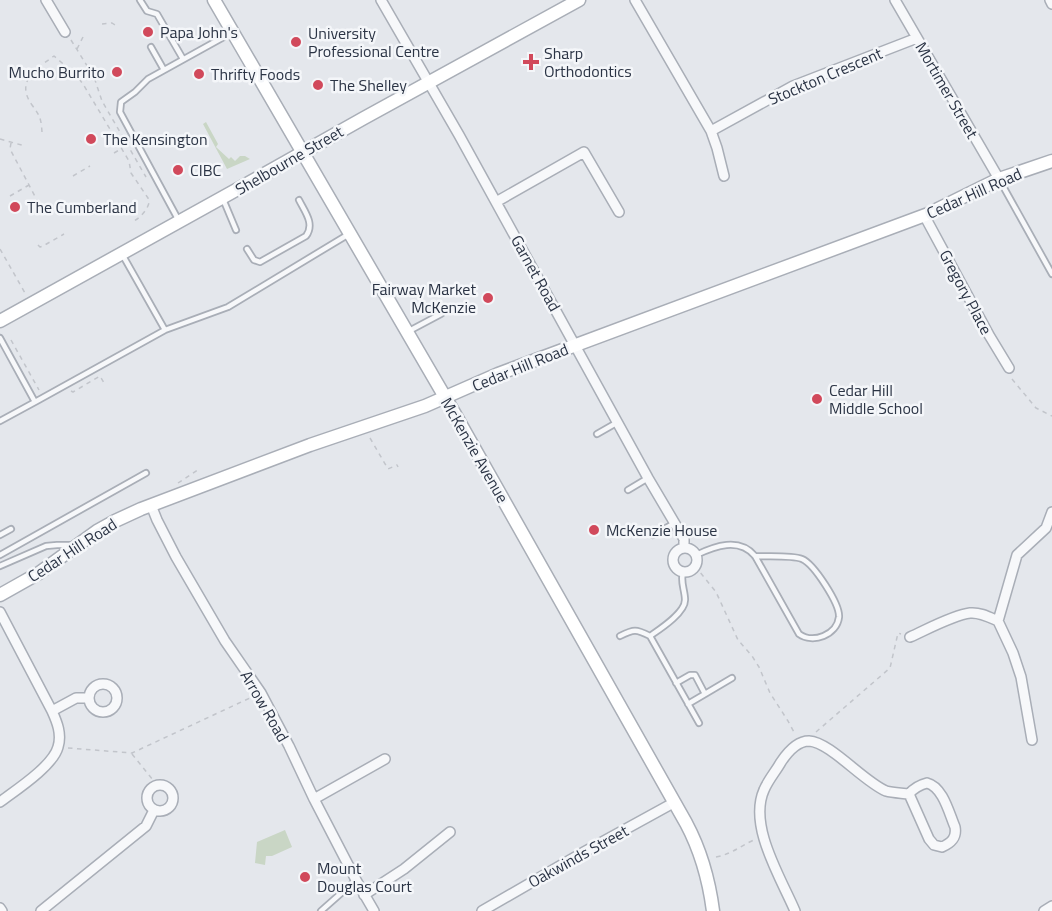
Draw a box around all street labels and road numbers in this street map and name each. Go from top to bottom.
street label: Mortimer Street [910,37,985,143]
street label: Stockton Crescent [764,41,886,111]
street label: Shelbourne Street [230,119,348,201]
street label: Cedar Hill Road [923,161,1025,225]
street label: Garnet Road [505,231,567,315]
street label: Gregory Place [934,245,998,339]
street label: Cedar Hill Road [468,337,572,397]
street label: McKenzie Avenue [435,393,515,507]
street label: Cedar Hill Road [23,512,121,588]
street label: Arrow Road [235,666,295,746]
street label: Oakwinds Street [524,818,633,893]

